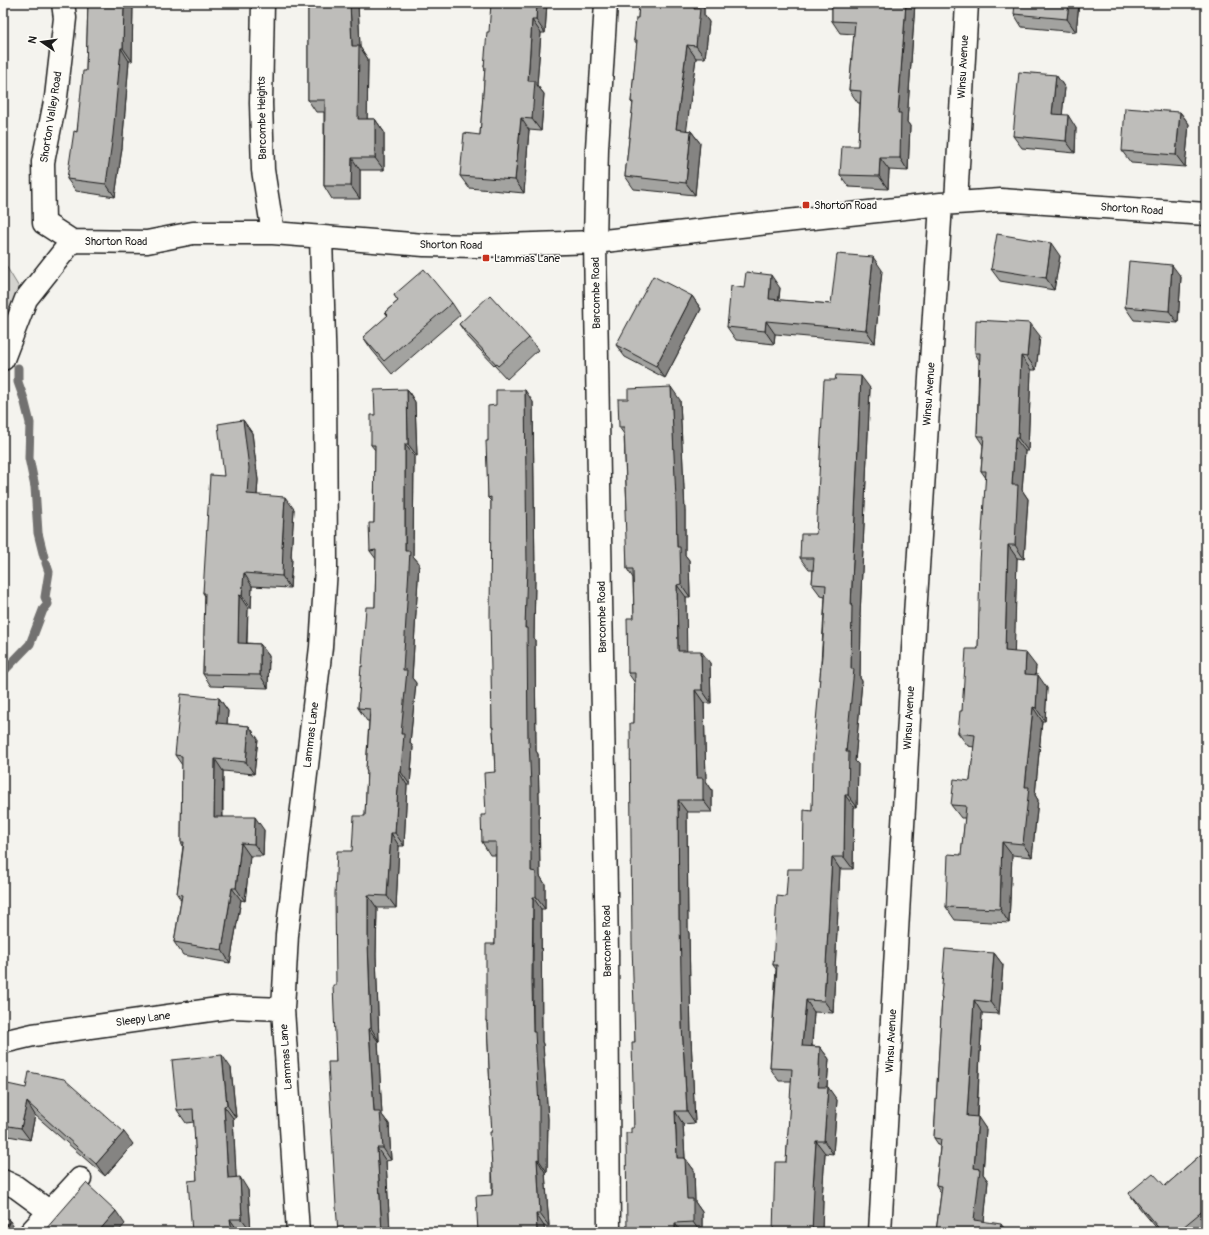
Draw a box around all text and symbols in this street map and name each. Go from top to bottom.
north arrow [22,22,62,62]
text: N [26,34,40,45]
street label: Winsu Avenue [955,34,971,99]
street label: Shorton Valley Road [37,70,65,164]
street label: Barcombe Heights [255,76,269,160]
place label: Shorton Road [814,199,877,212]
marker: Shorton Road [801,200,811,210]
street label: Shorton Road [1100,200,1164,218]
street label: Shorton Road [84,235,148,248]
street label: Shorton Road [419,238,483,252]
place label: Lammas Lane [494,252,560,265]
marker: Lammas Lane [481,253,491,263]
street label: Barcombe Road [589,257,603,329]
street label: Winsu Avenue [920,361,938,426]
street label: Barcombe Road [595,581,609,653]
street label: Winsu Avenue [901,685,917,750]
street label: Lammas Lane [301,701,322,769]
street label: Barcombe Road [600,905,614,977]
street label: Winsu Avenue [883,1008,899,1073]
street label: Sleepy Lane [115,1009,172,1029]
street label: Lammas Lane [277,1023,295,1090]

